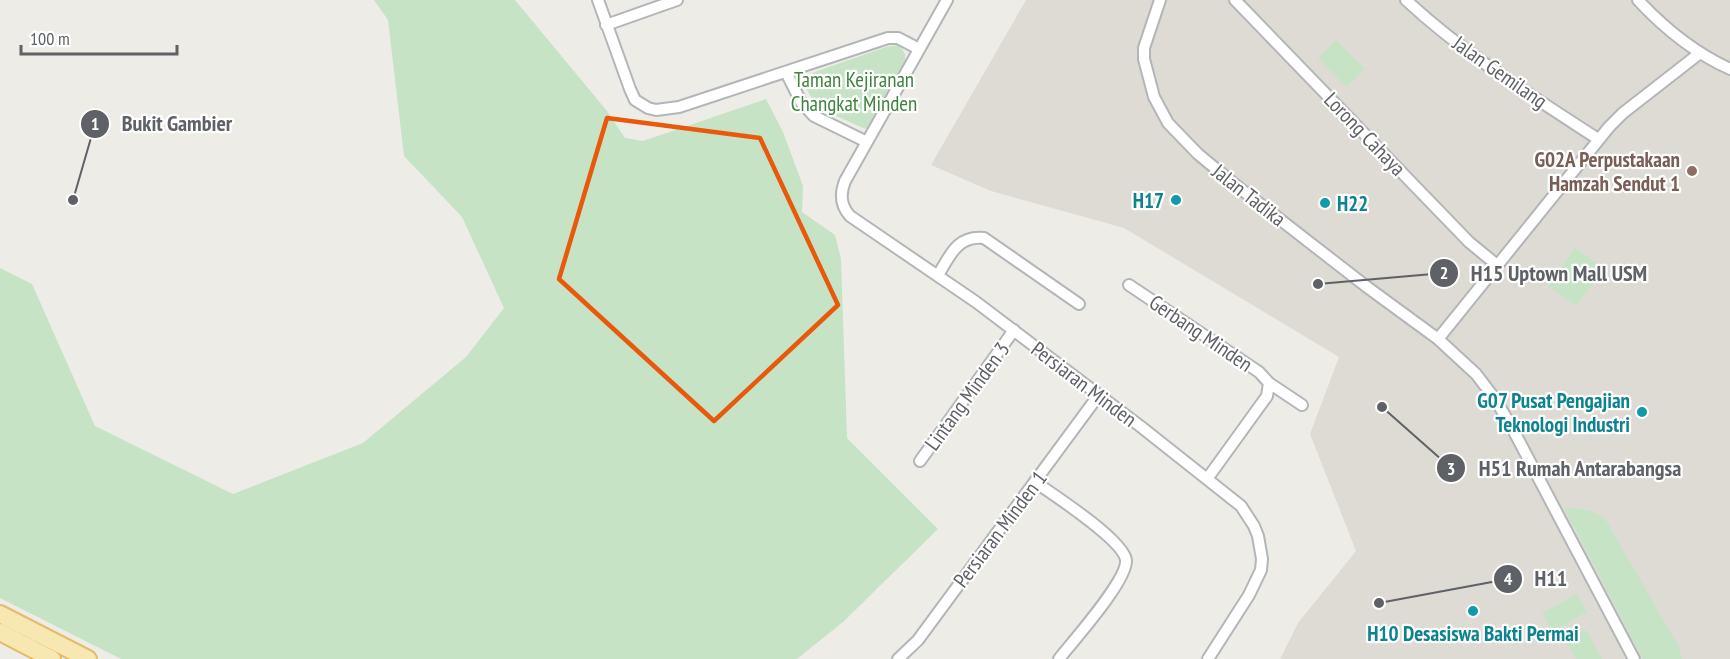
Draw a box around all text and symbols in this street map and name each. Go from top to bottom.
scale bar [21,18,177,56]
text: 100 m [30,27,70,50]
street label: Jalan Gemilang [1447,29,1552,114]
park label: Taman Kejiranan Changkat Minden [791,66,917,117]
street label: Lorong Cahaya [1318,86,1412,182]
callout: Bukit Gambier [80,104,245,144]
text: Bukit Gambier [122,109,233,137]
text: 1 [91,112,99,135]
place label: G02A Perpustakaan Hamzah Sendut 1 [1534,146,1680,197]
street label: Jalan Tadika [1206,157,1291,232]
marker: G02A Perpustakaan Hamzah Sendut 1 [1685,164,1699,178]
place label: H17 [1133,187,1164,214]
place label: H22 [1337,190,1368,217]
marker: H17 [1169,193,1183,207]
marker: H22 [1318,196,1332,210]
callout: H15 Uptown Mall USM [1429,253,1660,293]
text: H15 Uptown Mall USM [1471,259,1647,287]
text: 2 [1440,261,1448,284]
street label: Gerbang Minden [1144,288,1258,378]
street label: Persiaran Minden [1026,336,1142,432]
street label: Lintang Minden 3 [919,337,1015,455]
place label: G07 Pusat Pengajian Teknologi Industri [1477,387,1630,438]
marker: G07 Pusat Pengajian Teknologi Industri [1635,405,1649,419]
callout: H51 Rumah Antarabangsa [1436,448,1693,488]
text: H51 Rumah Antarabangsa [1479,454,1681,482]
text: 3 [1447,457,1455,480]
street label: Persiaran Minden 1 [947,465,1053,593]
callout: H11 [1493,559,1579,599]
text: H11 [1535,564,1567,592]
text: 4 [1504,567,1513,590]
marker: H10 Desasiswa Bakti Permai [1466,604,1480,618]
place label: H10 Desasiswa Bakti Permai [1367,620,1579,647]

